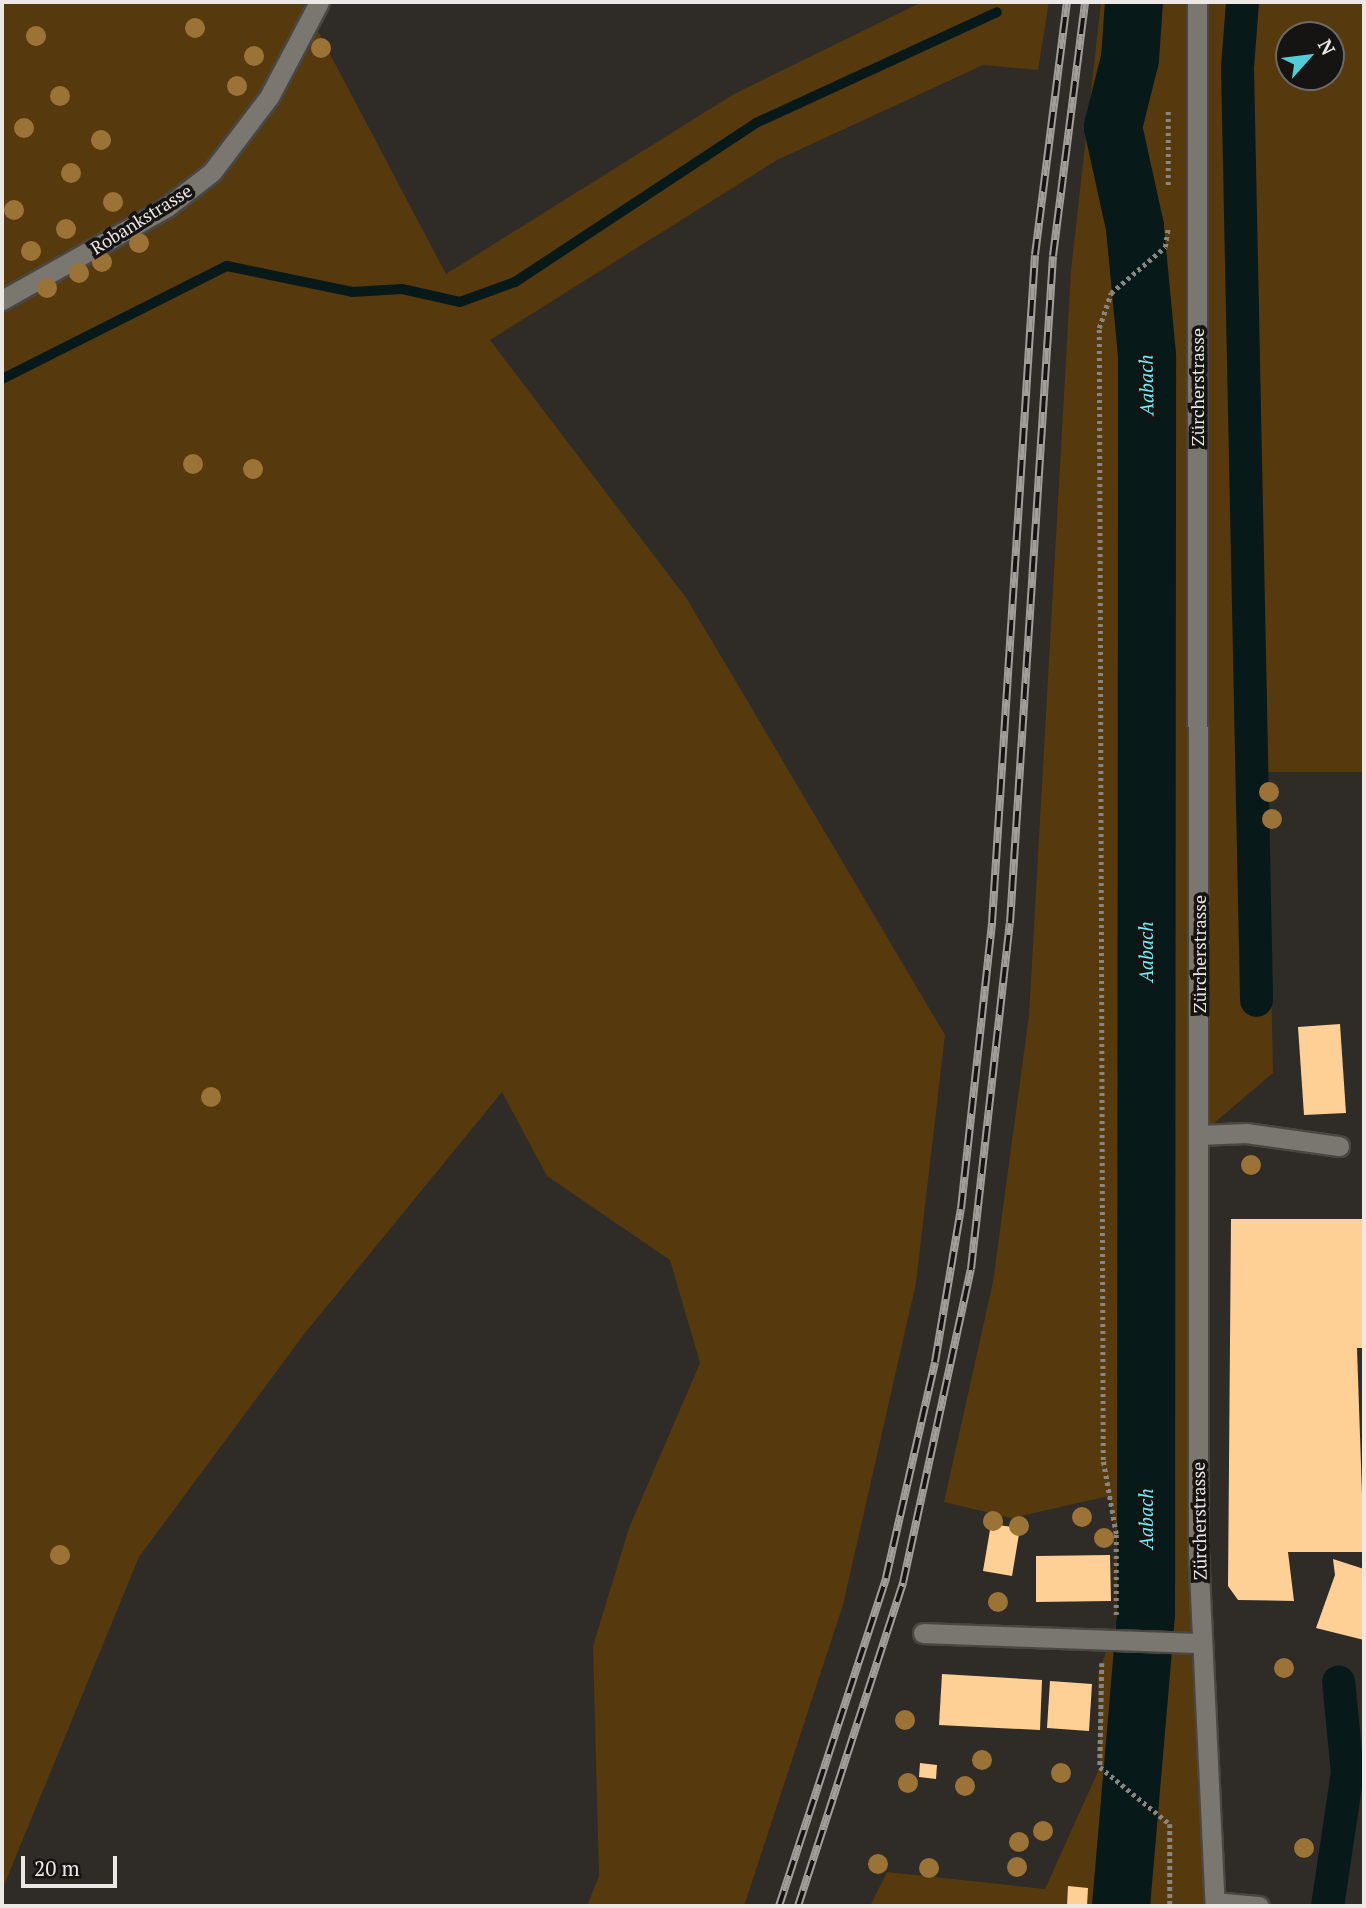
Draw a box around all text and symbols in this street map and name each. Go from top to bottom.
north arrow [1275,21,1345,91]
text: N [1313,35,1342,59]
street label: Robankstrasse [86,179,196,259]
street label: Zürcherstrasse [1186,328,1208,446]
water label: Aabach [1134,354,1158,416]
street label: Zürcherstrasse [1188,895,1210,1013]
water label: Aabach [1135,921,1157,983]
street label: Zürcherstrasse [1187,1462,1211,1580]
water label: Aabach [1135,1488,1157,1550]
scale bar [24,1842,121,1886]
text: 20 m [34,1854,80,1882]

